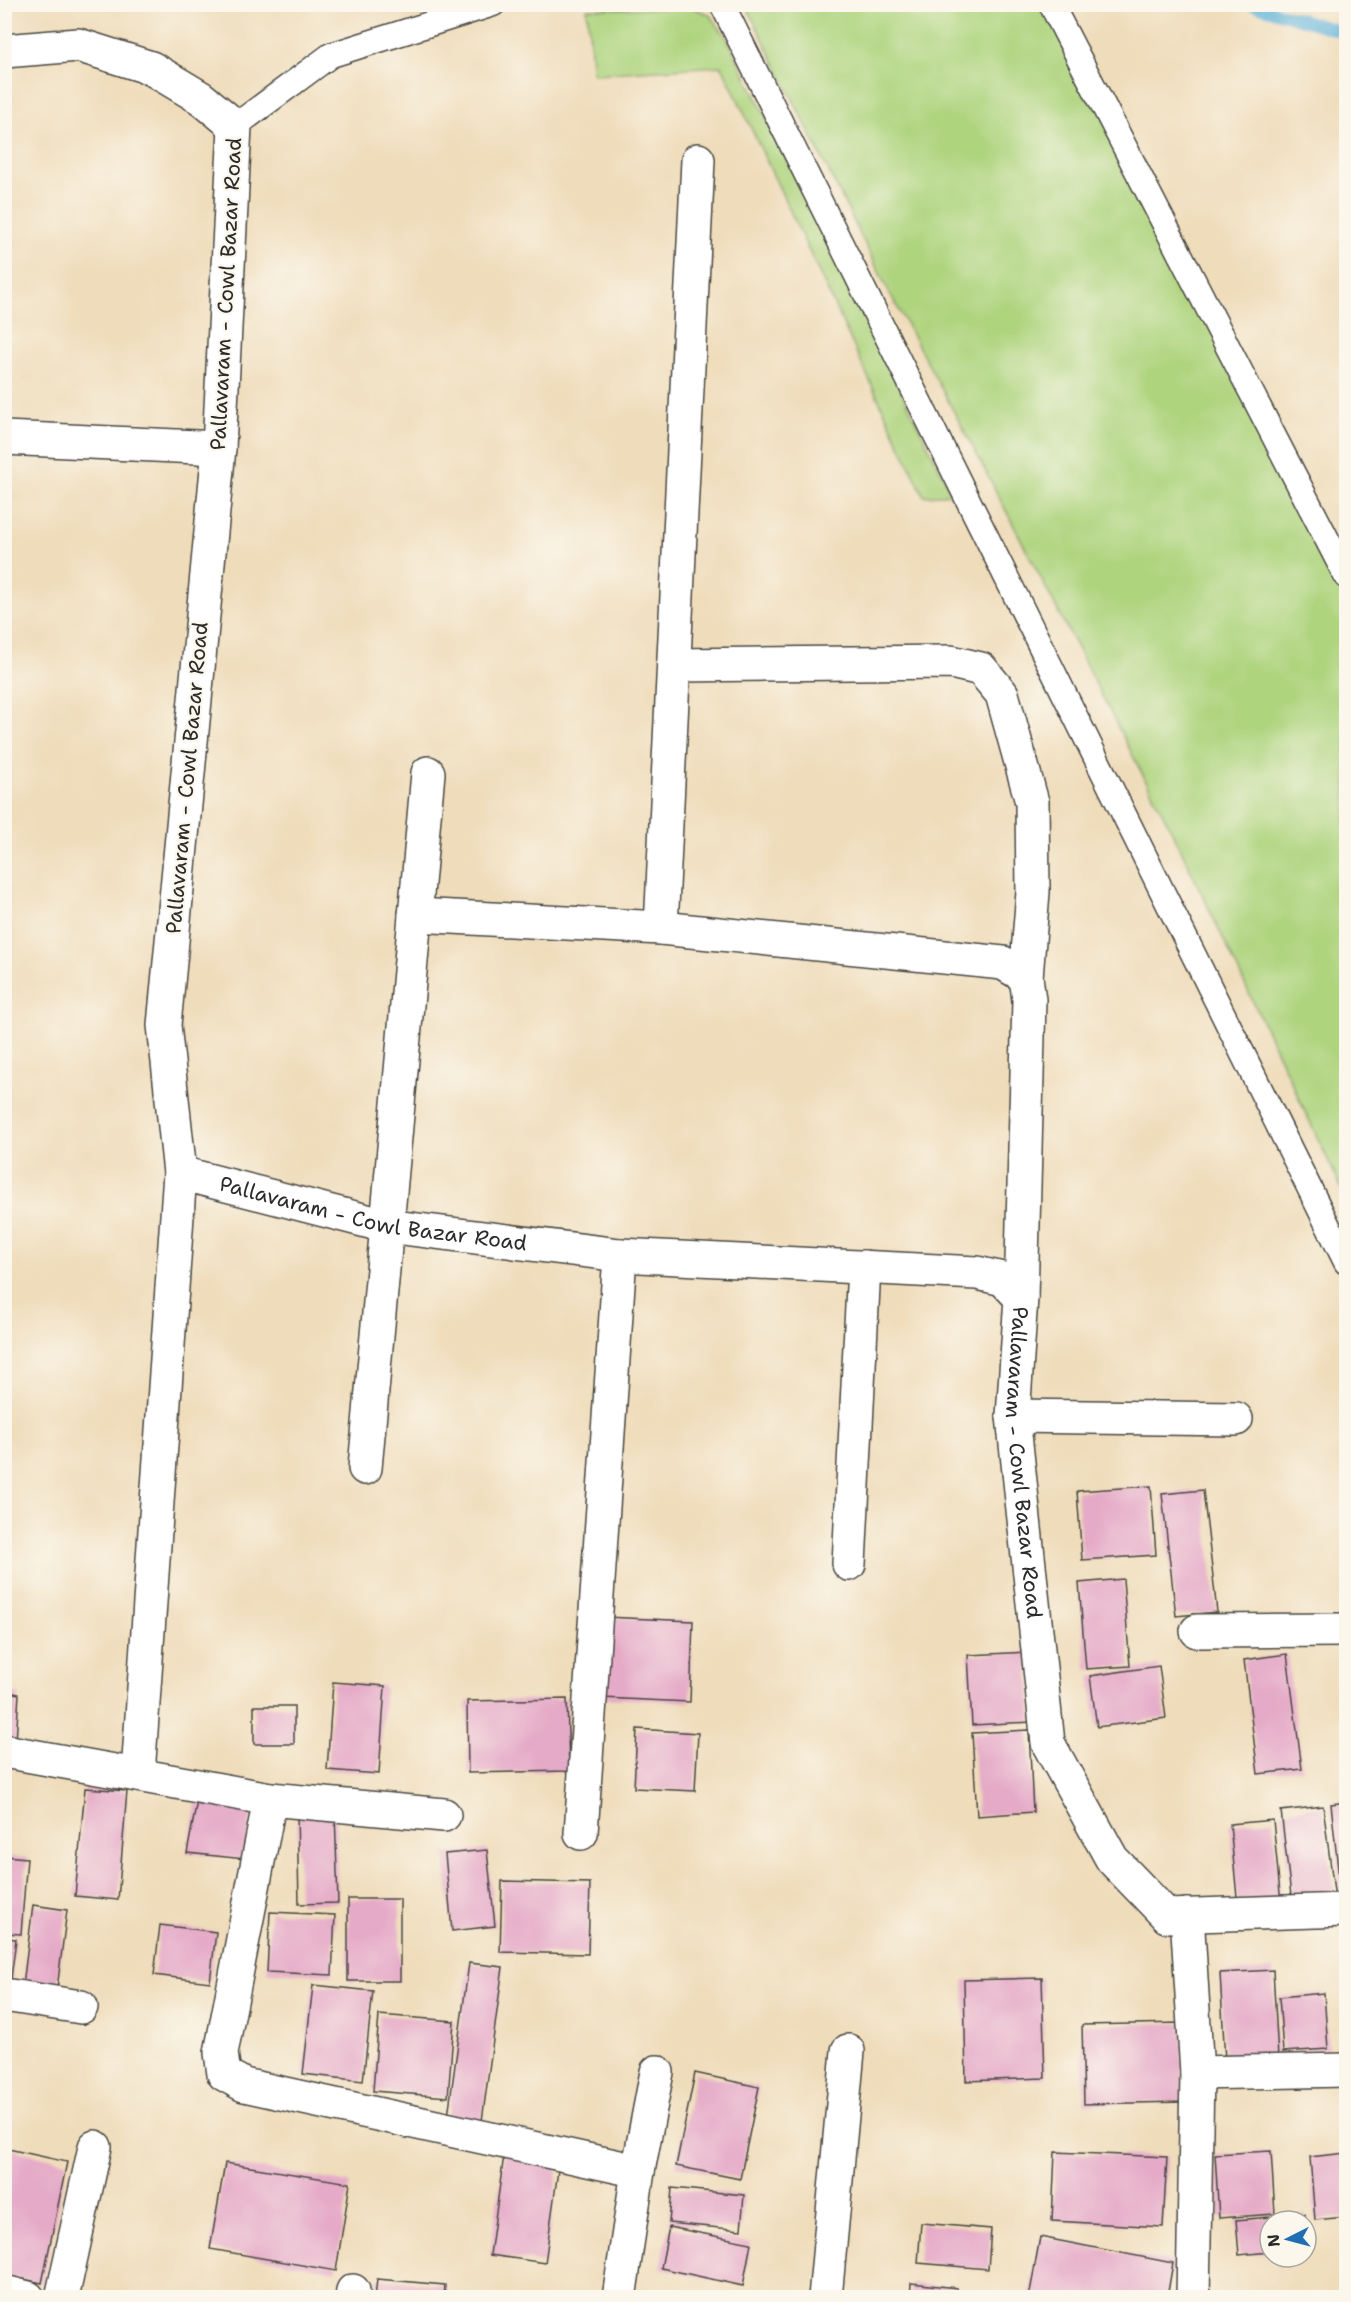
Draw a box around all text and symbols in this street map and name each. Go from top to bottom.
street label: Pallavaram - Cowl Bazar Road [204,137,248,451]
street label: Pallavaram - Cowl Bazar Road [159,621,215,935]
street label: Pallavaram - Cowl Bazar Road [216,1170,529,1257]
street label: Pallavaram - Cowl Bazar Road [999,1305,1049,1620]
north arrow [1258,2209,1318,2269]
text: N [1262,2233,1285,2248]

